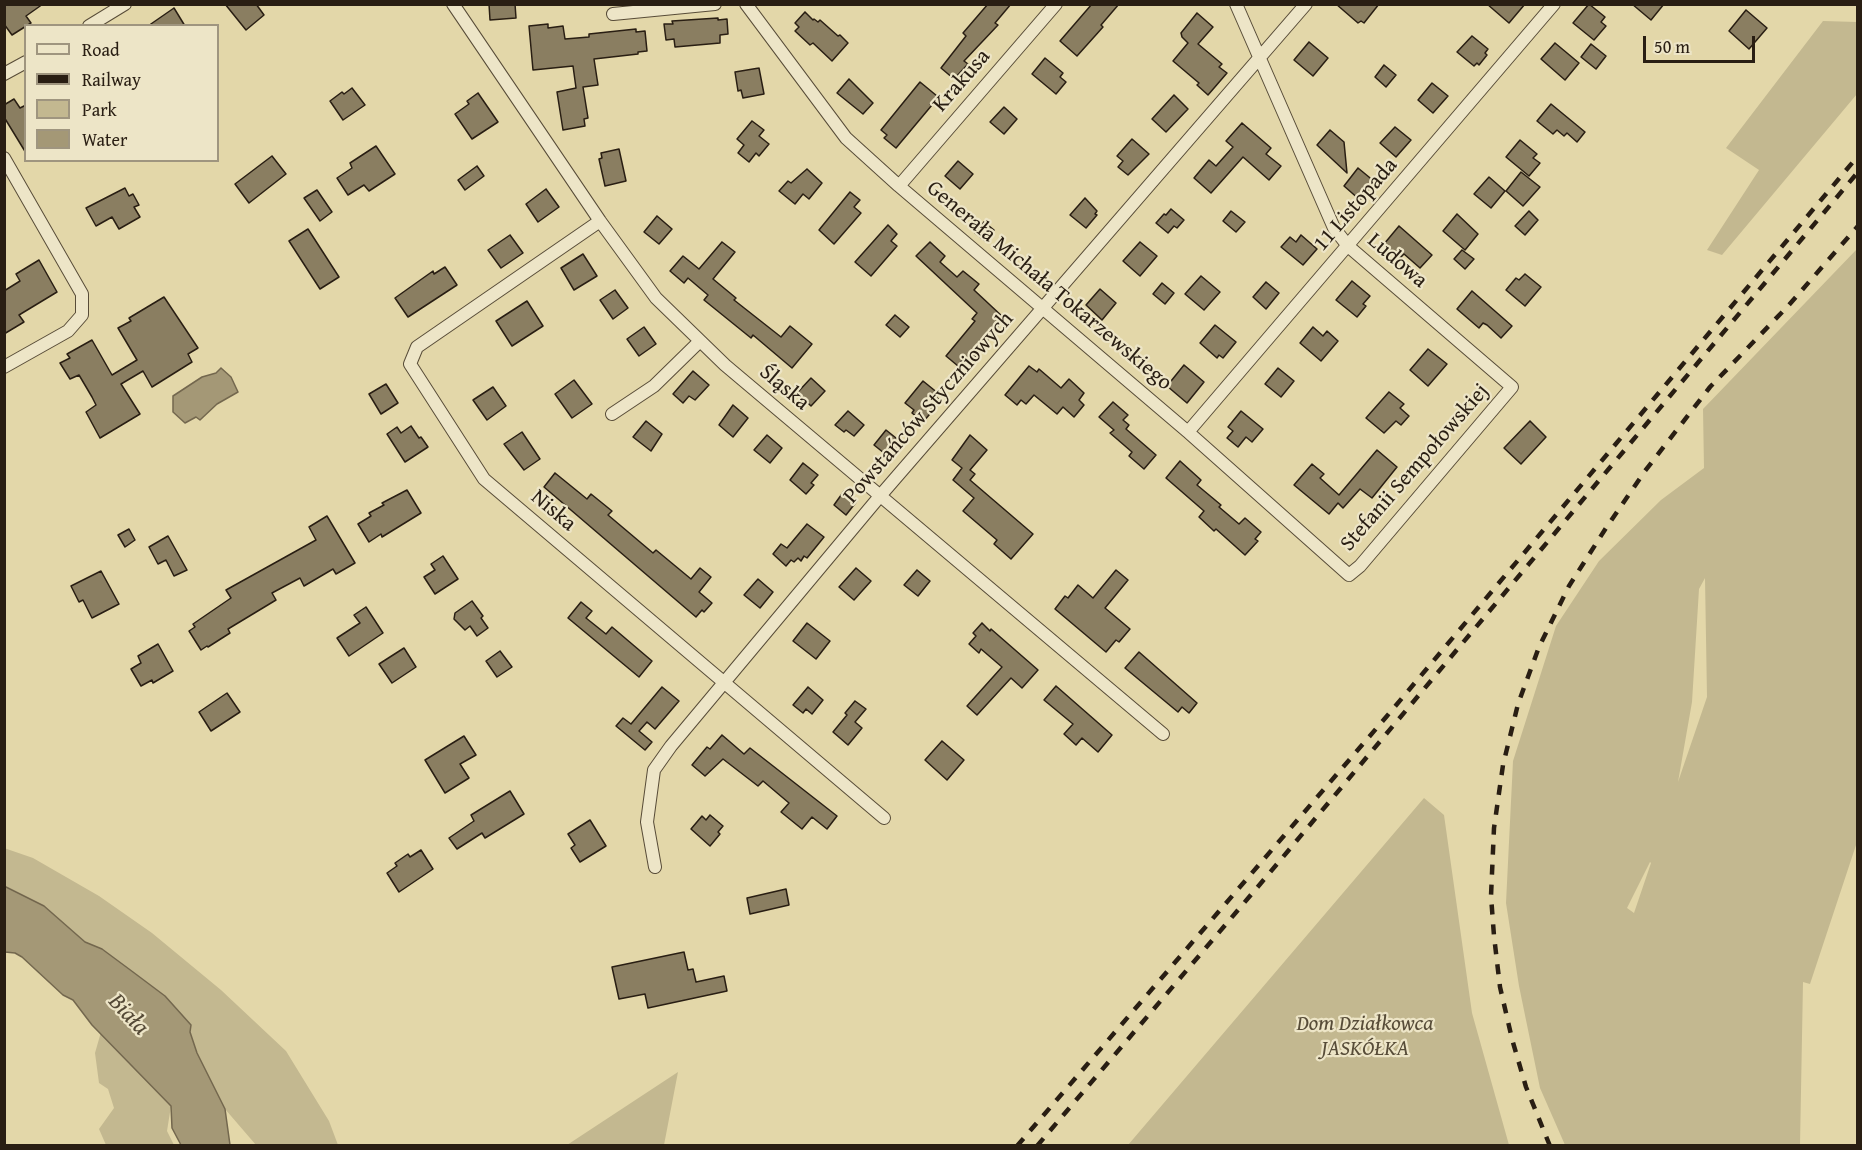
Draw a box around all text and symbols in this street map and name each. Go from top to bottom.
legend [24,24,219,162]
scale bar [1646,24,1758,62]
text: 50 m [1654,33,1690,60]
text: Road [82,36,120,63]
street label: Krakusa [928,44,996,118]
text: Railway [82,66,141,93]
text: Park [82,96,117,123]
text: Water [82,126,127,153]
street label: 11 Listopada [1308,153,1404,257]
street label: Generała Michała Tokarzewskiego [921,175,1177,397]
street label: Ludowa [1362,228,1432,294]
street label: Powstańców Styczniowych [838,307,1020,509]
street label: Śląska [753,359,815,417]
street label: Stefanii Sempołowskiej [1335,379,1495,557]
street label: Niska [525,485,581,537]
water label: Biała [102,988,154,1042]
park label: Dom Działkowca JASKÓŁKA [1297,1011,1433,1062]

